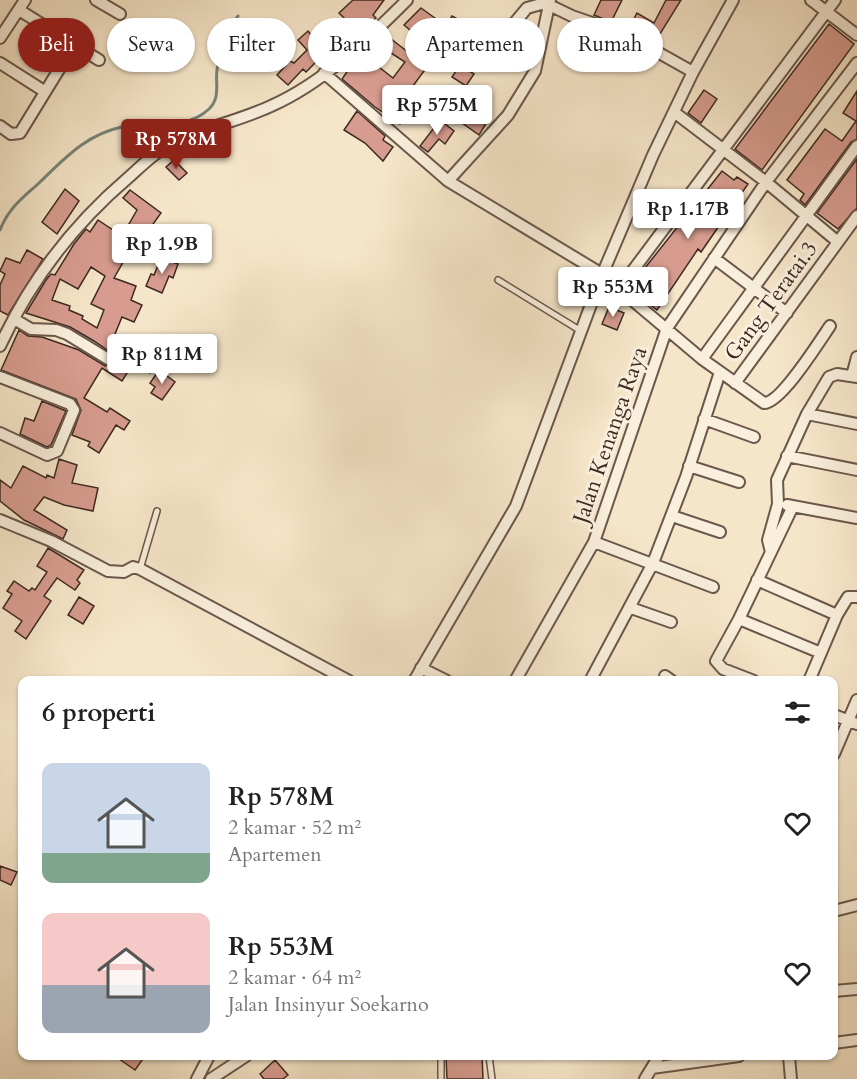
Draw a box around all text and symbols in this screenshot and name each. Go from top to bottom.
chip: Beli [18,18,95,72]
chip: Sewa [107,18,195,72]
chip: Filter [207,18,296,72]
chip: Baru [308,18,393,72]
chip: Apartemen [405,18,545,72]
chip: Rumah [557,18,663,72]
pin: Rp 575M [382,85,492,136]
text: Rp 575M [396,91,478,118]
pin: Rp 578M [121,119,231,170]
text: Rp 578M [135,125,217,152]
pin: Rp 1.17B [626,189,750,240]
text: Rp 1.17B [647,195,729,222]
pin: Rp 1.9B [107,224,217,275]
text: Rp 1.9B [126,230,198,257]
street label: Gang Teratai.3 [717,235,825,367]
pin: Rp 553M [558,267,668,318]
text: Rp 553M [572,273,654,300]
pin: Rp 811M [107,334,217,385]
text: Rp 811M [121,340,203,367]
street label: Jalan Kenanga Raya [565,342,654,530]
text: 6 properti [42,695,155,730]
icon: filters [781,696,814,729]
text: Rp 578M [228,779,334,814]
icon: home [90,787,162,859]
icon: heart [781,807,814,840]
text: 2 kamar · 52 m² [228,814,361,841]
text: Apartemen [228,841,322,868]
text: Rp 553M [228,929,334,964]
icon: home [90,937,162,1009]
icon: heart [781,957,814,990]
text: 2 kamar · 64 m² [228,964,361,991]
text: Jalan Insinyur Soekarno [228,991,429,1018]

